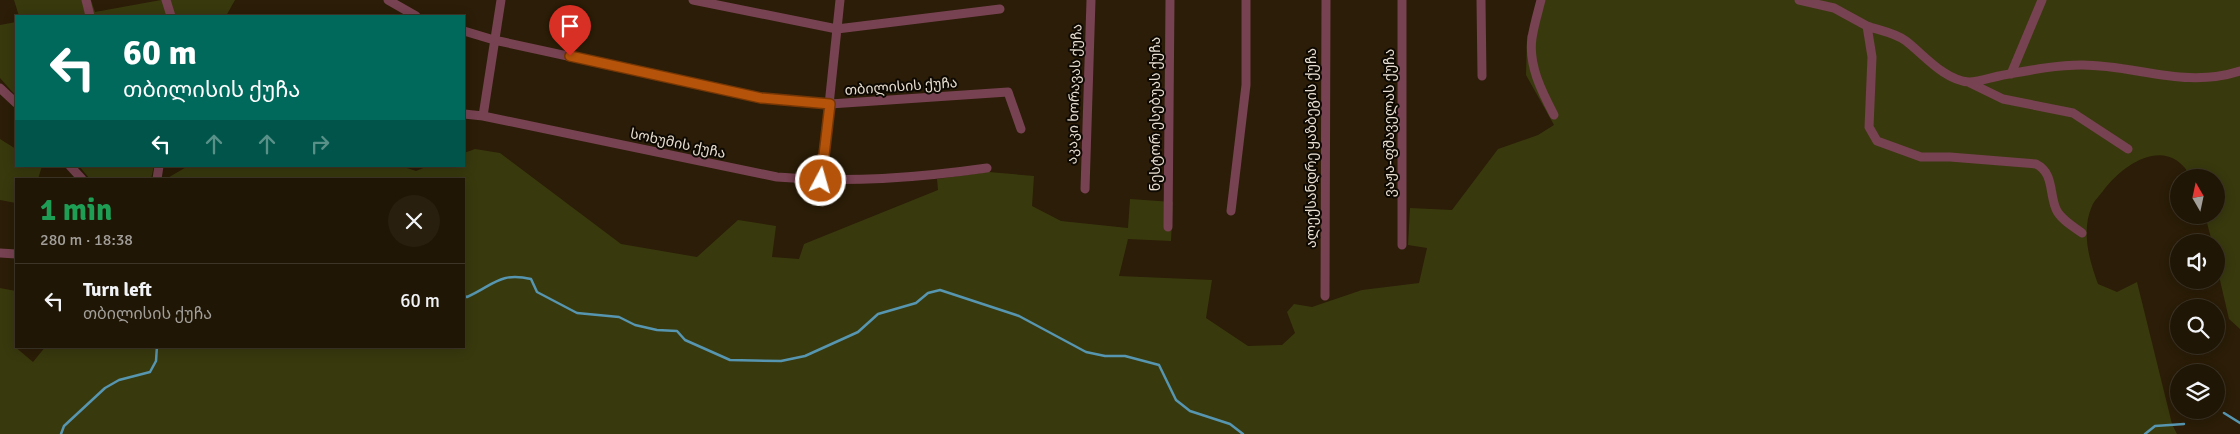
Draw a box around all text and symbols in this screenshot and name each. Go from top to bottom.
pin [549,5,591,56]
icon: arrive [556,12,584,40]
street label: აკაკი ხორავას ქუჩა [1064,24,1085,165]
text: 60 m [123,31,197,74]
icon: left [40,35,105,100]
street label: ნესტორ ესებუას ქუჩა [1147,37,1164,191]
street label: ალექსანდრე ყაზბეგის ქუჩა [1303,48,1320,248]
street label: ვაჟა-ფშაველას ქუჩა [1381,49,1398,197]
street label: თბილისის ქუჩა [844,74,958,99]
text: თბილისის ქუჩა [123,76,300,103]
street label: სოხუმის ქუჩა [629,125,727,162]
icon: left [147,130,175,158]
icon: ahead [200,130,228,158]
icon: ahead [253,130,281,158]
icon: right [306,130,334,158]
position arrow [794,154,846,206]
north arrow [2170,169,2225,224]
map controls [2170,169,2225,419]
text: 1 min [40,192,112,229]
button: close [388,195,440,247]
text: 280 m · 18:38 [40,230,133,250]
button: sound [2170,234,2225,289]
text: Turn left [83,278,152,302]
icon: left [40,287,68,315]
text: 60 m [400,289,440,313]
button: search [2170,299,2225,354]
text: თბილისის ქუჩა [83,304,212,324]
button: layers [2170,364,2225,419]

